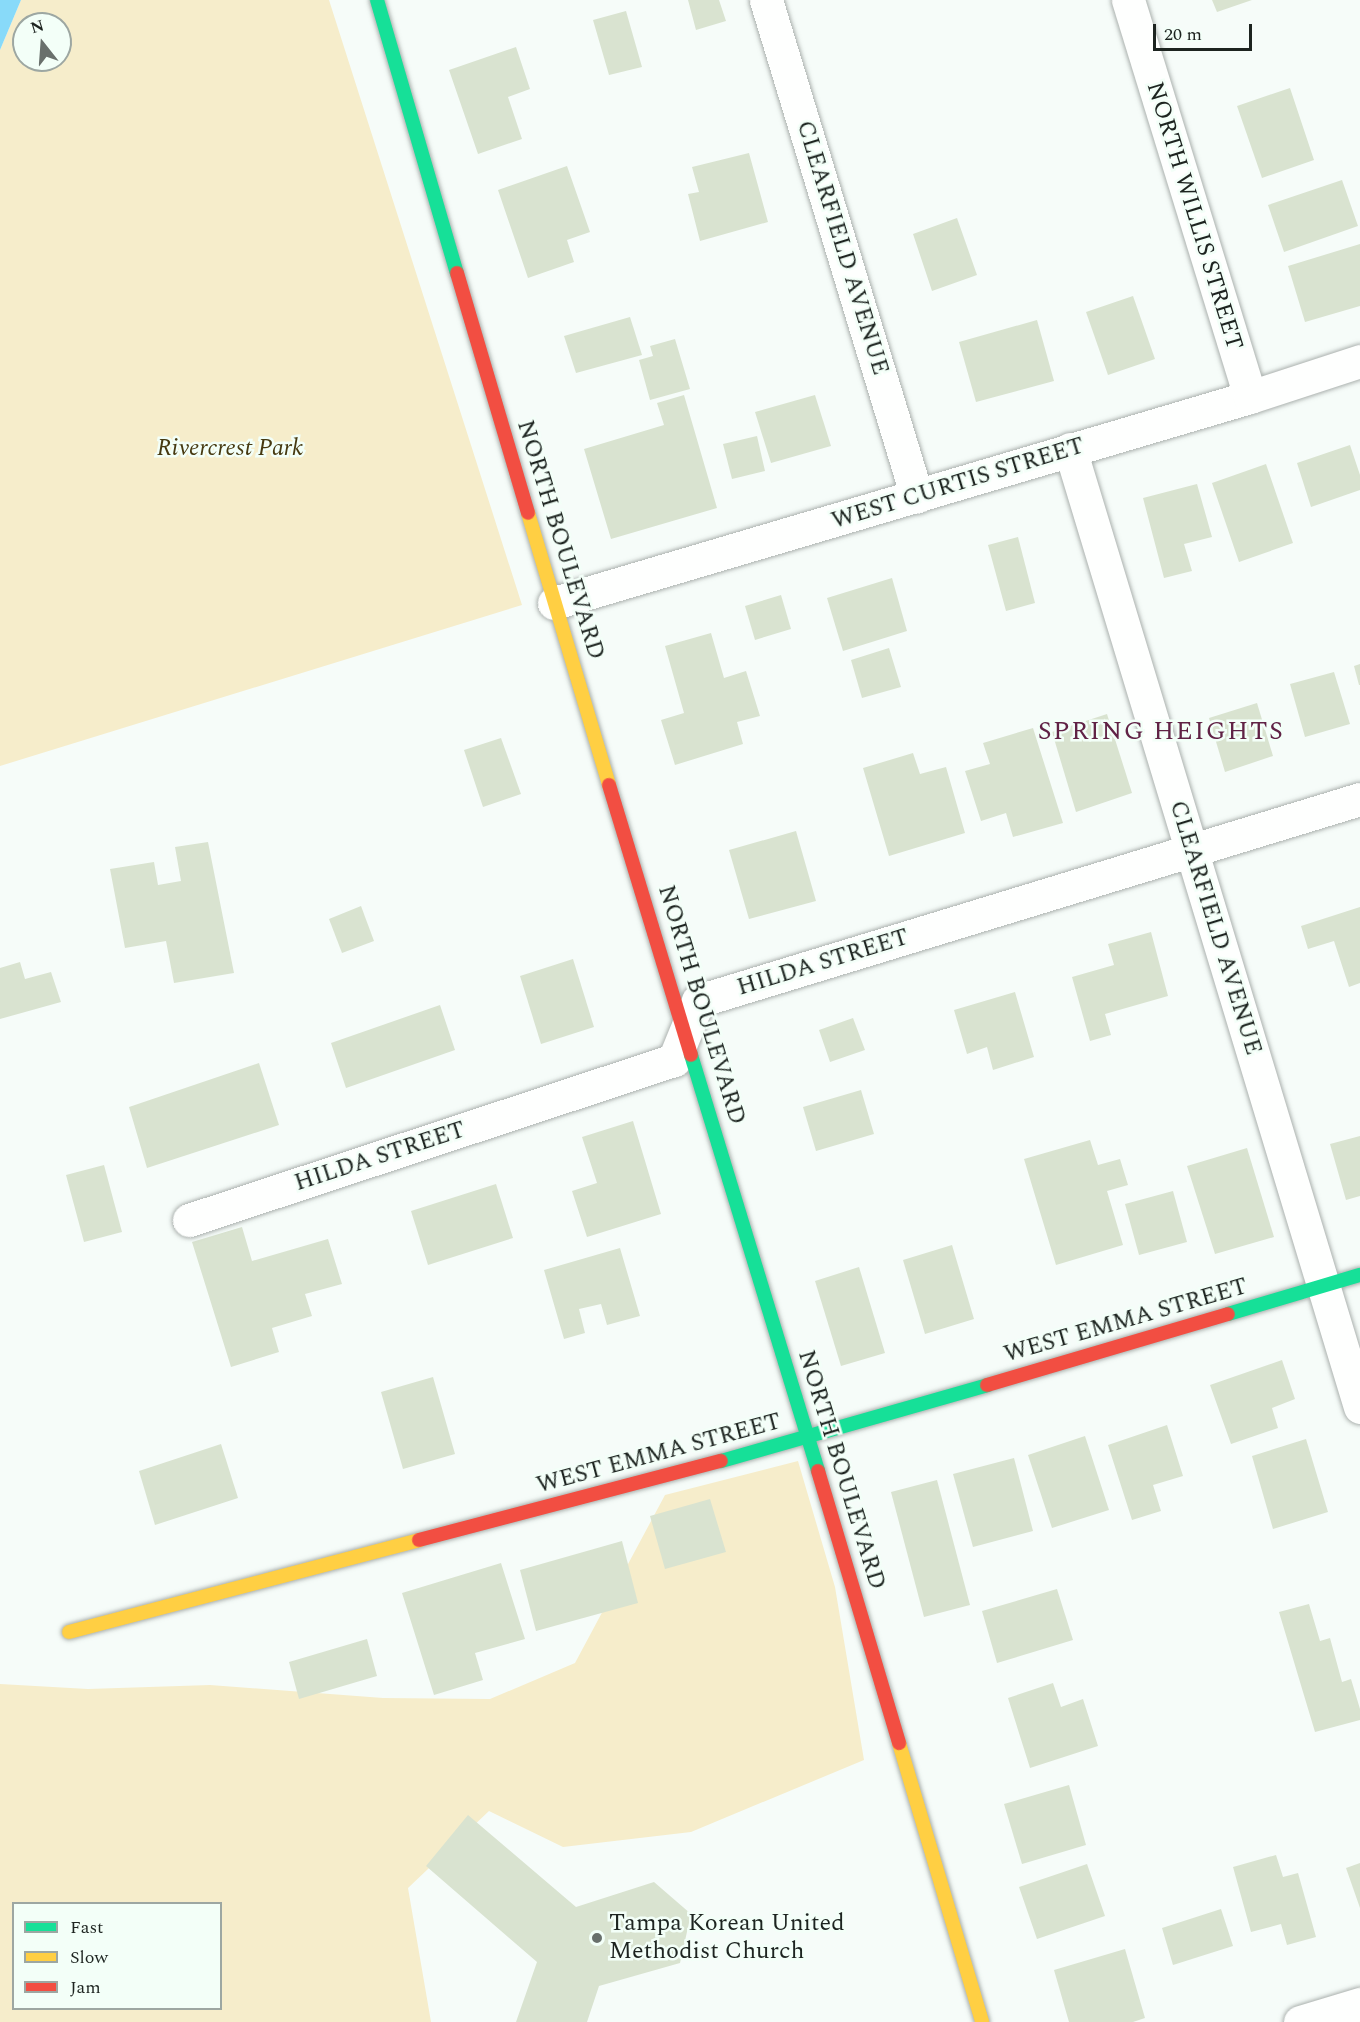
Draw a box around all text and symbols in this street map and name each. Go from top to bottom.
north arrow [12,12,72,72]
scale bar [1156,12,1255,50]
text: N [28,13,47,40]
text: 20 m [1164,21,1202,48]
street label: NORTH WILLIS STREET [1139,78,1249,354]
street label: CLEARFIELD AVENUE [790,117,894,379]
street label: NORTH BOULEVARD [510,417,610,663]
street label: WEST CURTIS STREET [828,432,1088,536]
park label: Rivercrest Park [157,435,303,463]
district label: SPRING HEIGHTS [1038,716,1284,748]
street label: CLEARFIELD AVENUE [1163,797,1267,1059]
street label: NORTH BOULEVARD [651,882,751,1128]
street label: HILDA STREET [734,923,912,1003]
street label: HILDA STREET [291,1116,469,1198]
street label: WEST EMMA STREET [1001,1272,1251,1370]
street label: NORTH BOULEVARD [791,1347,891,1593]
street label: WEST EMMA STREET [534,1407,784,1501]
legend [12,1902,222,2010]
place label: Tampa Korean United Methodist Church [609,1910,845,1966]
text: Fast [70,1914,103,1941]
marker: Tampa Korean United Methodist Church [590,1931,604,1945]
text: Slow [70,1944,108,1971]
text: Jam [70,1974,101,2001]

